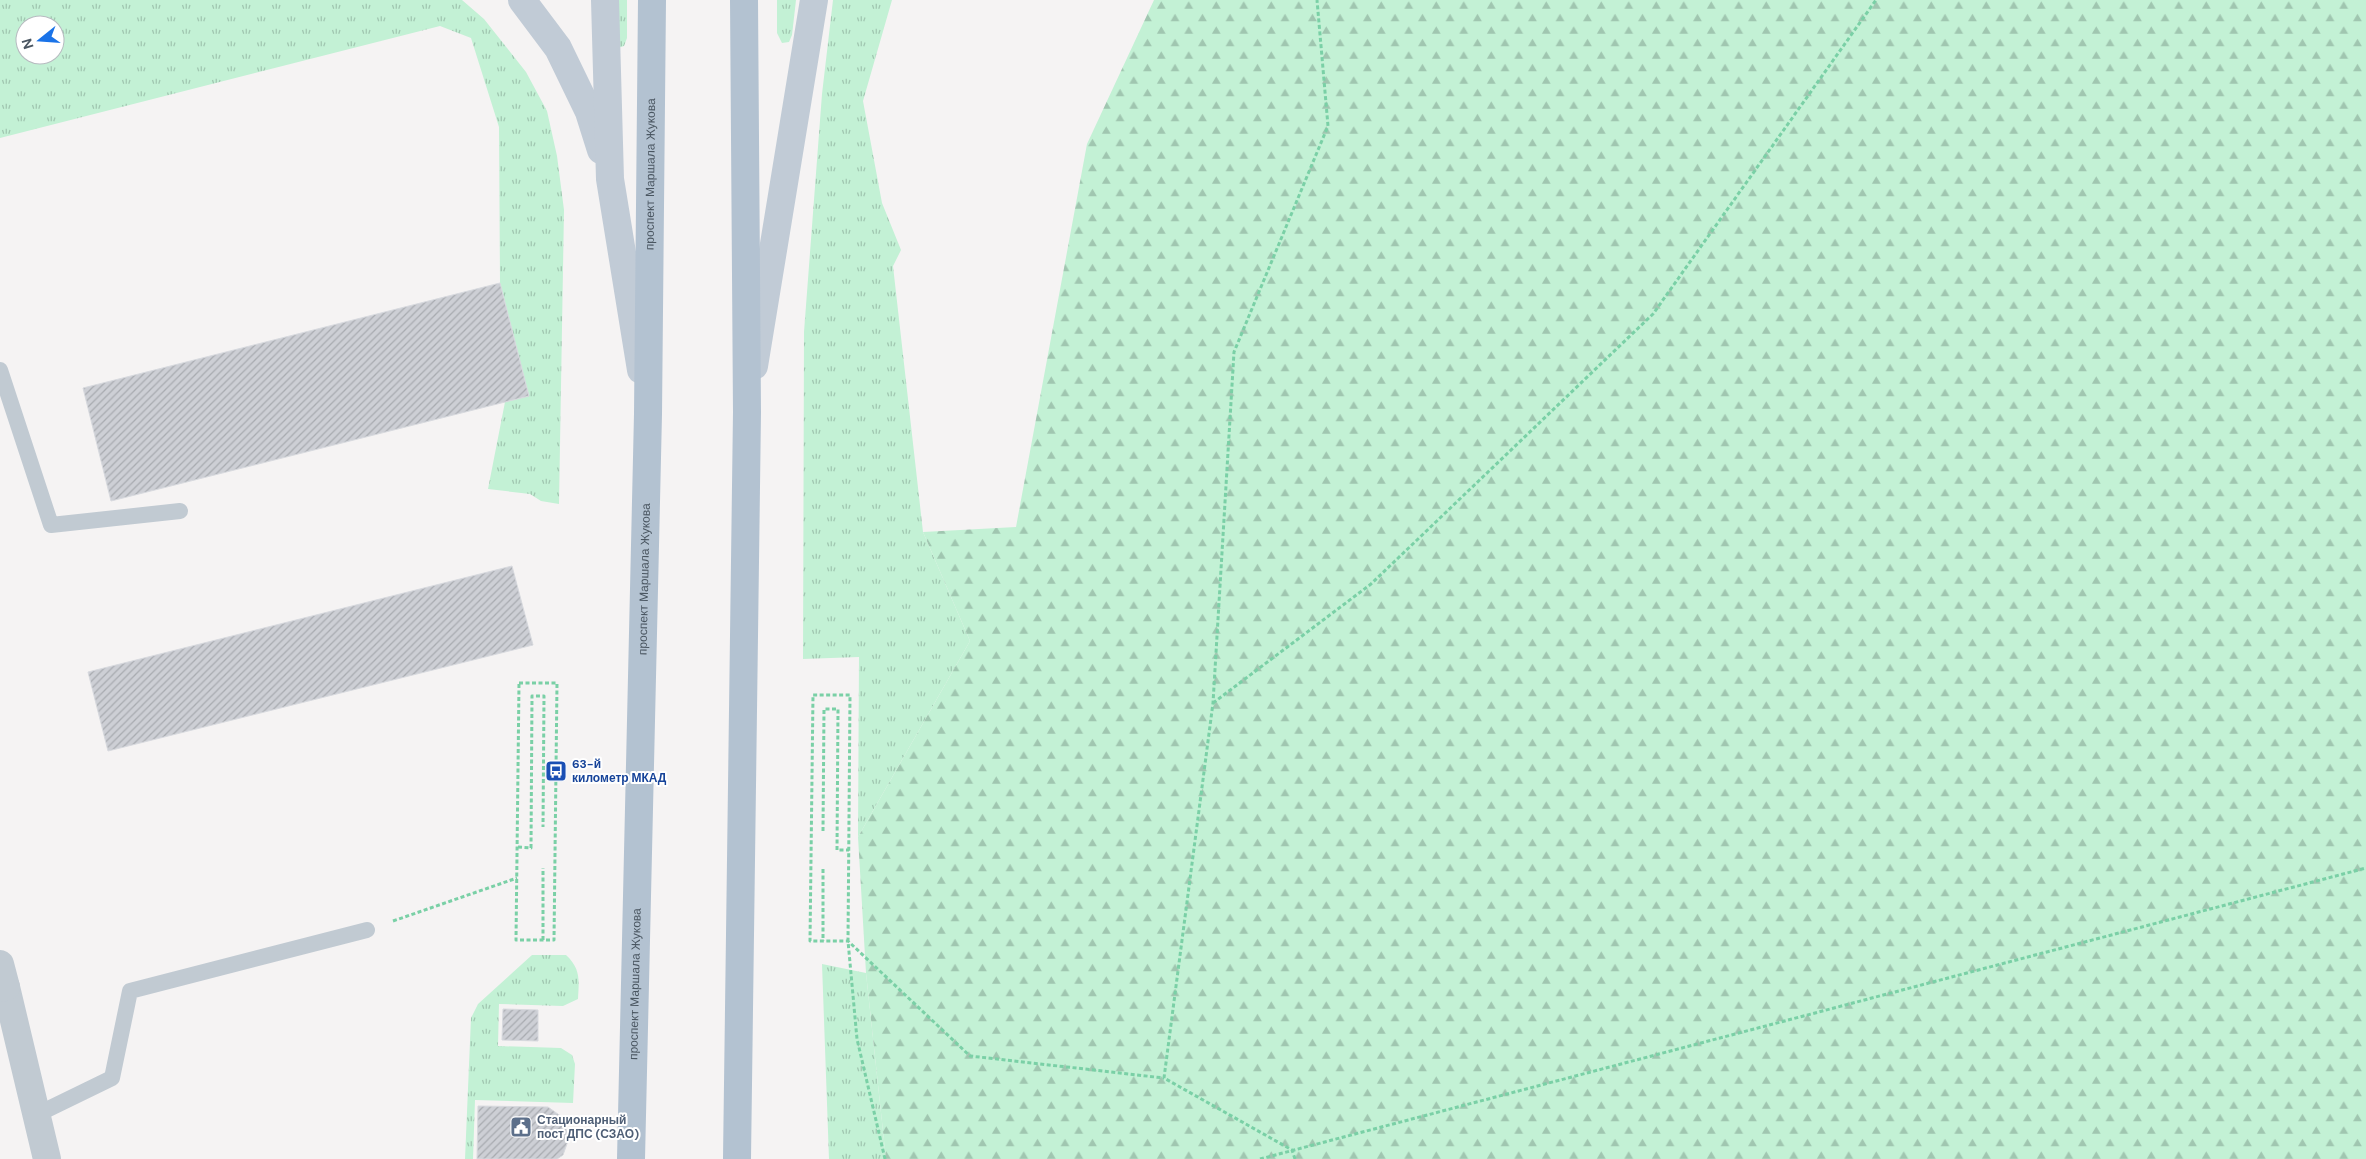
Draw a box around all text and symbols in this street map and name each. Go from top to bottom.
north arrow [15,15,65,65]
text: N [17,36,38,51]
street label: проспект Маршала Жукова [642,98,659,250]
street label: проспект Маршала Жукова [635,503,654,655]
place label: 63-й километр МКАД [572,756,667,786]
bus stop icon: 63-й километр МКАД [544,759,568,783]
street label: проспект Маршала Жукова [625,908,645,1060]
place label: Стационарный пост ДПС (СЗАО) [537,1112,639,1142]
public building icon: Стационарный пост ДПС (СЗАО) [509,1115,533,1139]

